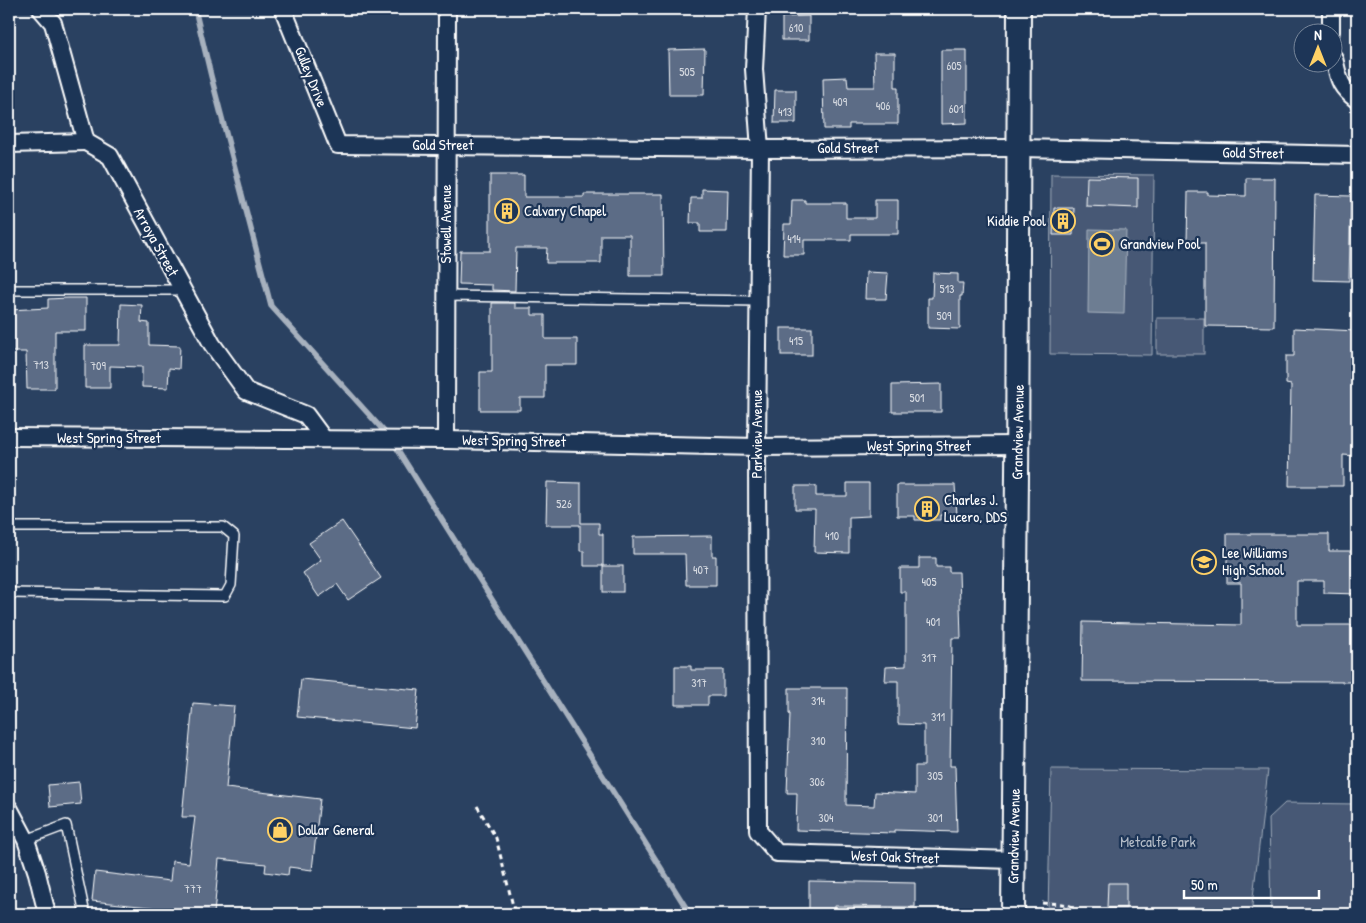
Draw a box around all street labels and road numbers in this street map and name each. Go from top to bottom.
street label: Gulley Drive [290,43,333,110]
street label: Gold Street [412,134,475,155]
street label: Gold Street [817,137,880,158]
street label: Gold Street [1222,141,1285,164]
street label: Stowell Avenue [435,184,456,263]
street label: Arroya Street [129,204,184,281]
street label: Grandview Avenue [1006,384,1029,480]
street label: Parkview Avenue [746,390,767,478]
street label: West Spring Street [57,427,162,448]
street label: West Spring Street [462,429,567,452]
street label: West Spring Street [867,435,972,456]
street label: Grandview Avenue [1002,788,1025,884]
street label: West Oak Street [850,844,940,869]

